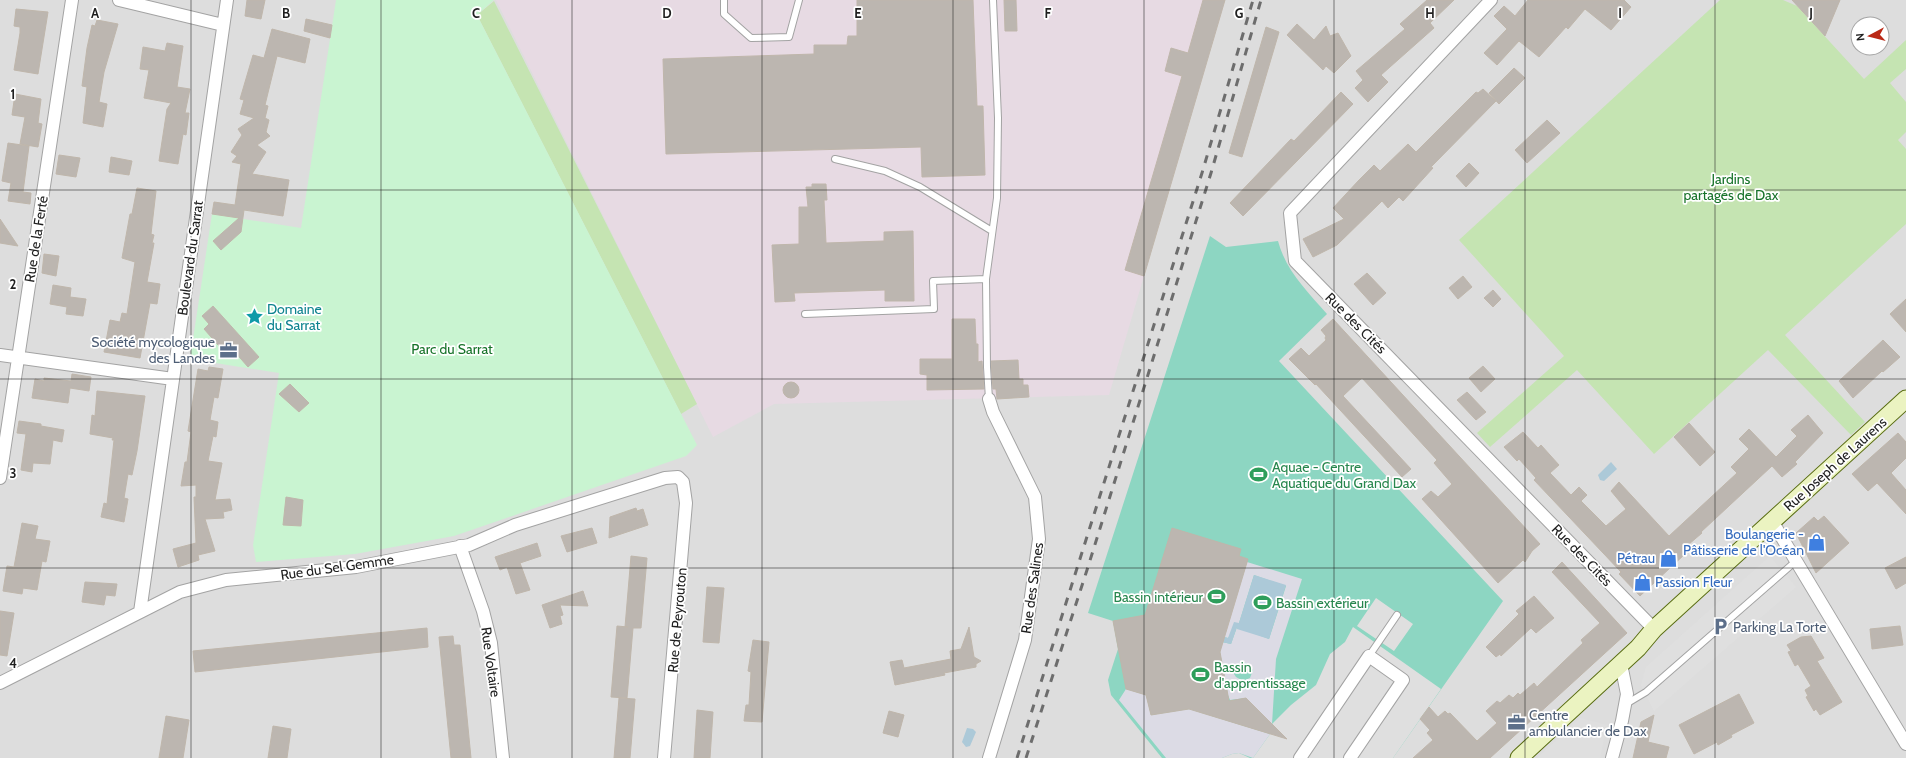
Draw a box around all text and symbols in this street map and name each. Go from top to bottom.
text: A [91,5,100,21]
text: B [282,5,290,21]
text: C [472,5,480,21]
text: D [662,5,672,21]
text: E [854,5,862,21]
text: F [1045,5,1052,21]
text: G [1235,5,1244,21]
text: H [1425,5,1435,21]
text: I [1618,5,1622,21]
text: J [1808,5,1813,21]
north arrow [1850,16,1890,56]
text: N [1853,33,1867,42]
text: 1 [11,86,15,102]
park label: Jardins partagés de Dax [1684,170,1779,204]
street label: Rue de la Ferté [20,194,52,284]
street label: Boulevard du Sarrat [173,199,207,317]
text: 2 [10,276,17,292]
street label: Rue des Cités [1322,289,1391,358]
place label: Domaine du Sarrat [267,300,322,334]
place icon: Domaine du Sarrat [244,307,264,327]
place label: Société mycologique des Landes [91,333,215,367]
office icon: Société mycologique des Landes [218,340,238,360]
park label: Parc du Sarrat [411,340,493,358]
street label: Rue Joseph de Laurens [1780,413,1890,515]
place label: Aquae - Centre Aquatique du Grand Dax [1272,458,1416,492]
text: 3 [9,465,17,481]
sports icon: Aquae - Centre Aquatique du Grand Dax [1249,465,1269,485]
street label: Rue des Cités [1548,520,1616,590]
place label: Boulangerie - Pâtisserie de l'Océan [1683,525,1804,559]
shop icon: Boulangerie - Pâtisserie de l'Océan [1807,532,1827,552]
street label: Rue des Salines [1017,541,1047,635]
shop icon: Pétrau [1658,548,1678,568]
place label: Pétrau [1617,549,1655,567]
street label: Rue du Sel Gemme [279,550,395,584]
street label: Rue de Peyrouton [663,567,691,673]
shop icon: Passion Fleur [1632,572,1652,592]
place label: Passion Fleur [1655,573,1733,591]
sports icon: Bassin intérieur [1206,587,1226,607]
place label: Bassin intérieur [1114,588,1204,606]
sports icon: Bassin extérieur [1253,593,1273,613]
place label: Bassin extérieur [1276,594,1369,612]
parking icon: Parking La Torte [1710,617,1730,637]
place label: Parking La Torte [1733,618,1826,636]
street label: Rue Voltaire [477,626,505,698]
text: 4 [9,655,17,671]
place label: Bassin d'apprentissage [1214,658,1306,692]
sports icon: Bassin d'apprentissage [1191,665,1211,685]
place label: Centre ambulancier de Dax [1529,706,1647,740]
office icon: Centre ambulancier de Dax [1506,713,1526,733]

